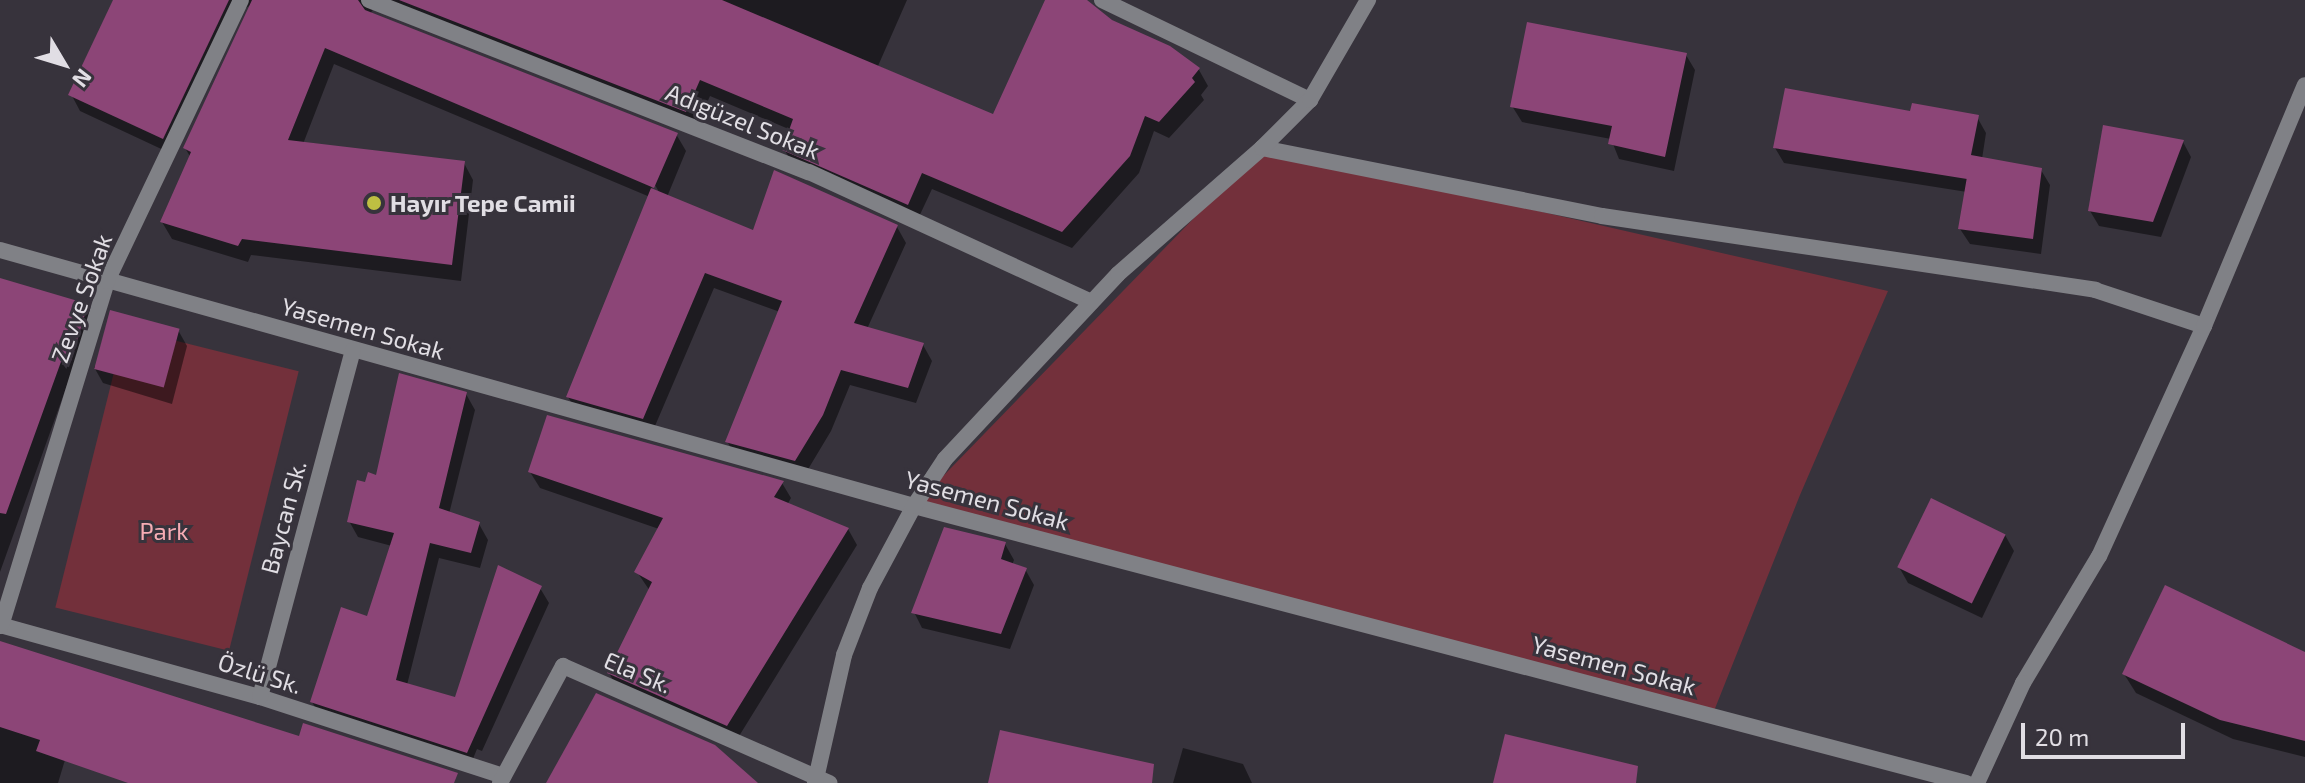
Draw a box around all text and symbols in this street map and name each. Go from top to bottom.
north arrow [24,24,104,104]
text: N [68,65,98,93]
street label: Adıgüzel Sokak [662,77,824,165]
place label: Hayır Tepe Camii [390,189,577,217]
marker: Hayır Tepe Camii [365,194,383,212]
street label: Zevye Sokak [44,230,118,366]
street label: Yasemen Sokak [278,291,448,365]
street label: Baycan Sk. [254,457,312,577]
street label: Yasemen Sokak [902,464,1072,536]
park label: Park [139,517,189,545]
street label: Yasemen Sokak [1529,629,1699,701]
street label: Ela Sk. [600,645,676,699]
street label: Özlü Sk. [215,647,305,699]
scale bar [2025,707,2189,757]
text: 20 m [2035,722,2089,751]

